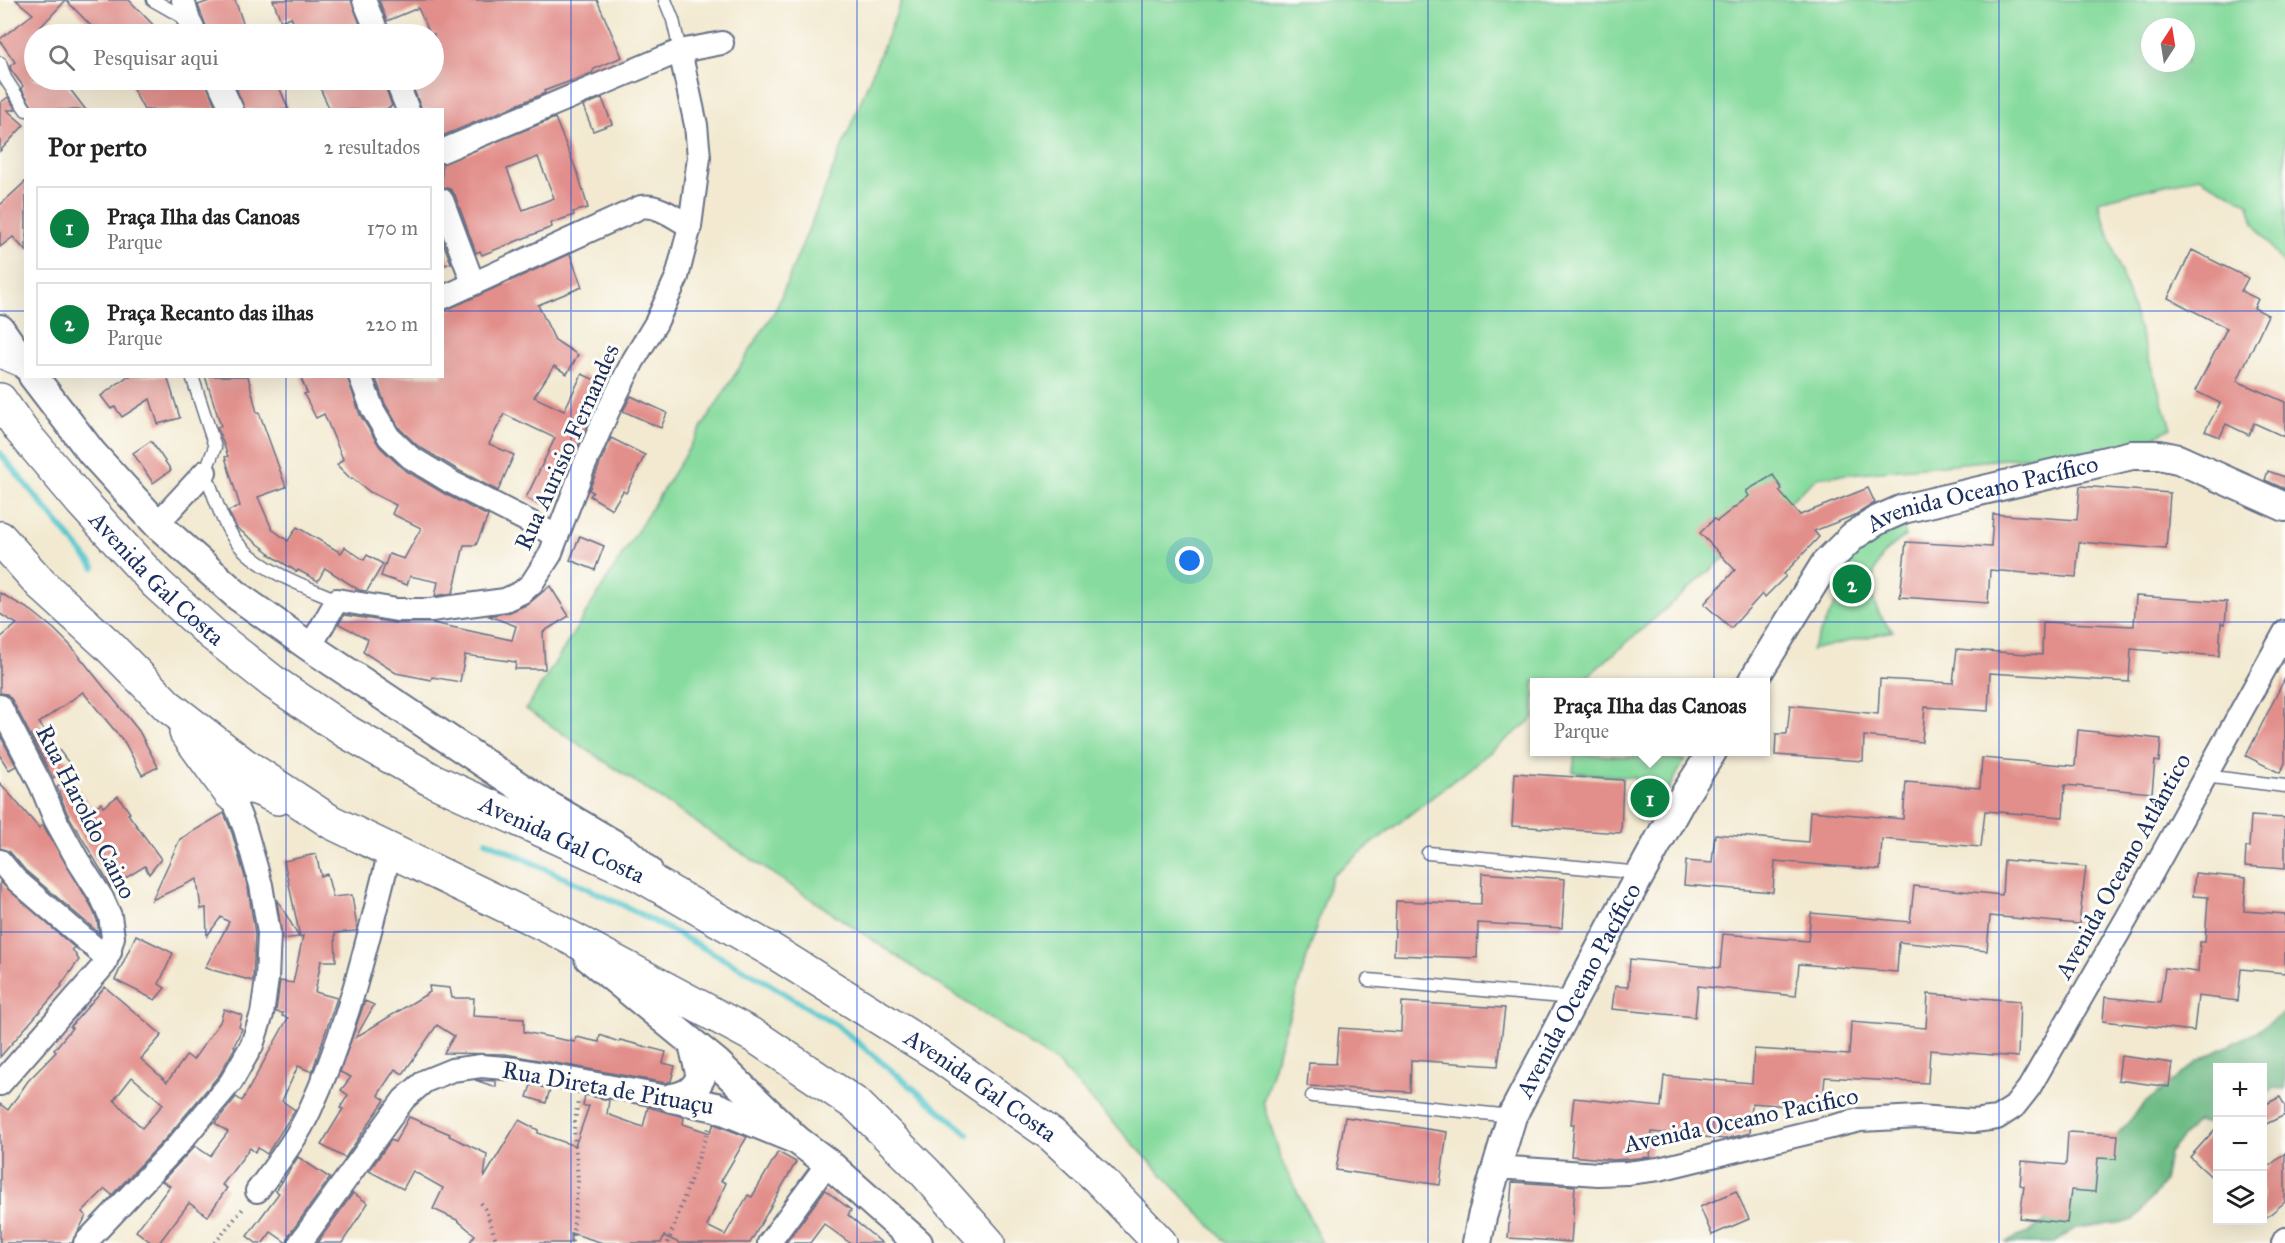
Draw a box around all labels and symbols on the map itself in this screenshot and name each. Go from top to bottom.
north arrow [2141,18,2195,72]
street label: Rua Aurisio Fernandes [508,339,626,555]
street label: Avenida Oceano Pacífico [1859,448,2101,539]
street label: Avenida Gal Costa [82,504,231,653]
your location [1175,546,1204,575]
pin: 2 [1832,562,1872,606]
street label: Rua Haroldo Caino [29,720,143,904]
street label: Avenida Oceano Atlântico [2048,748,2198,985]
pin: 1 [1630,776,1670,820]
street label: Avenida Gal Costa [474,788,650,891]
street label: Avenida Oceano Pacífico [1509,878,1648,1104]
street label: Avenida Gal Costa [898,1022,1063,1149]
street label: Rua Direta de Pituaçu [500,1055,717,1121]
street label: Avenida Oceano Pacifico [1620,1081,1861,1160]

